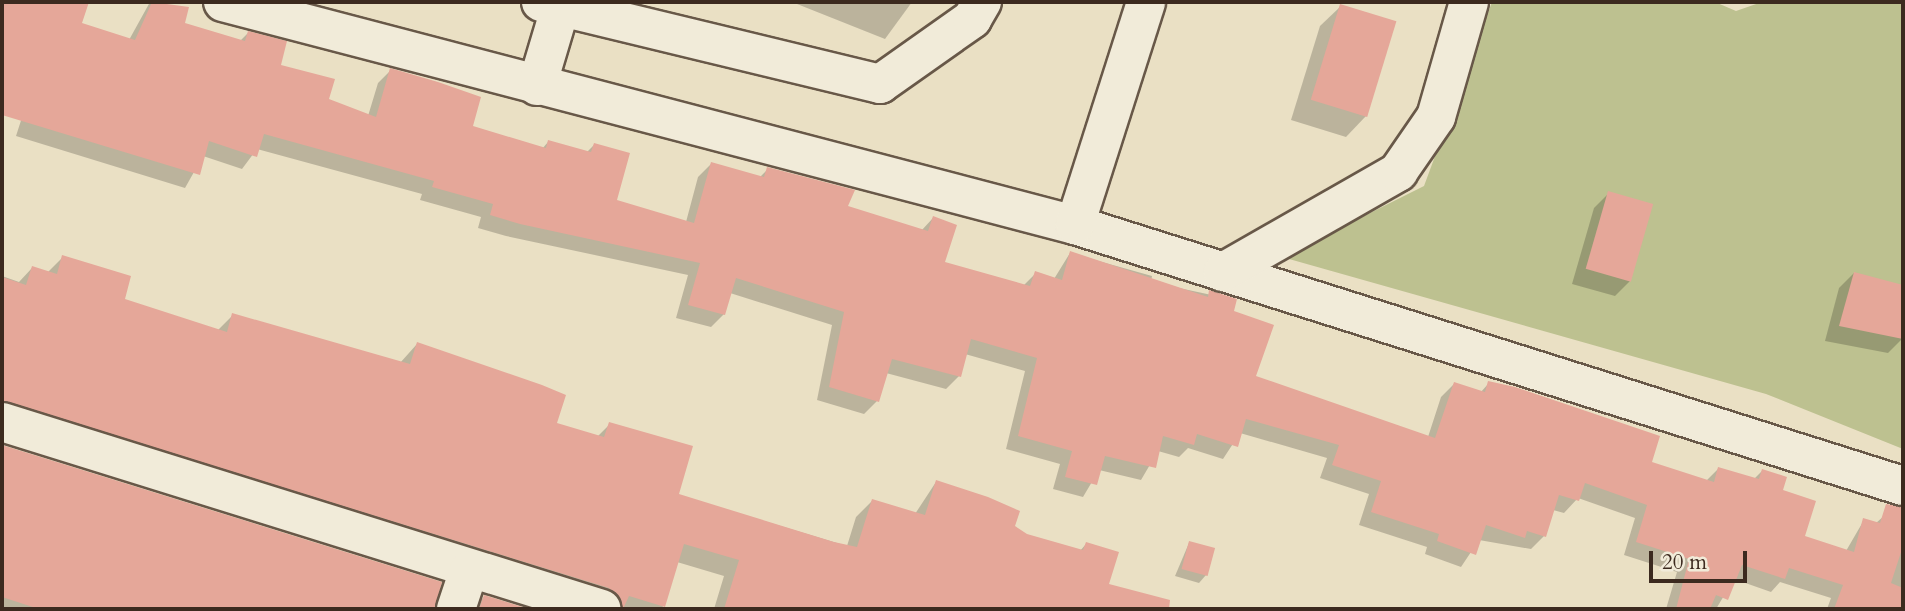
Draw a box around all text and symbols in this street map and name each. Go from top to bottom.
scale bar [1653,538,1751,582]
text: 20 m [1662,548,1707,577]

